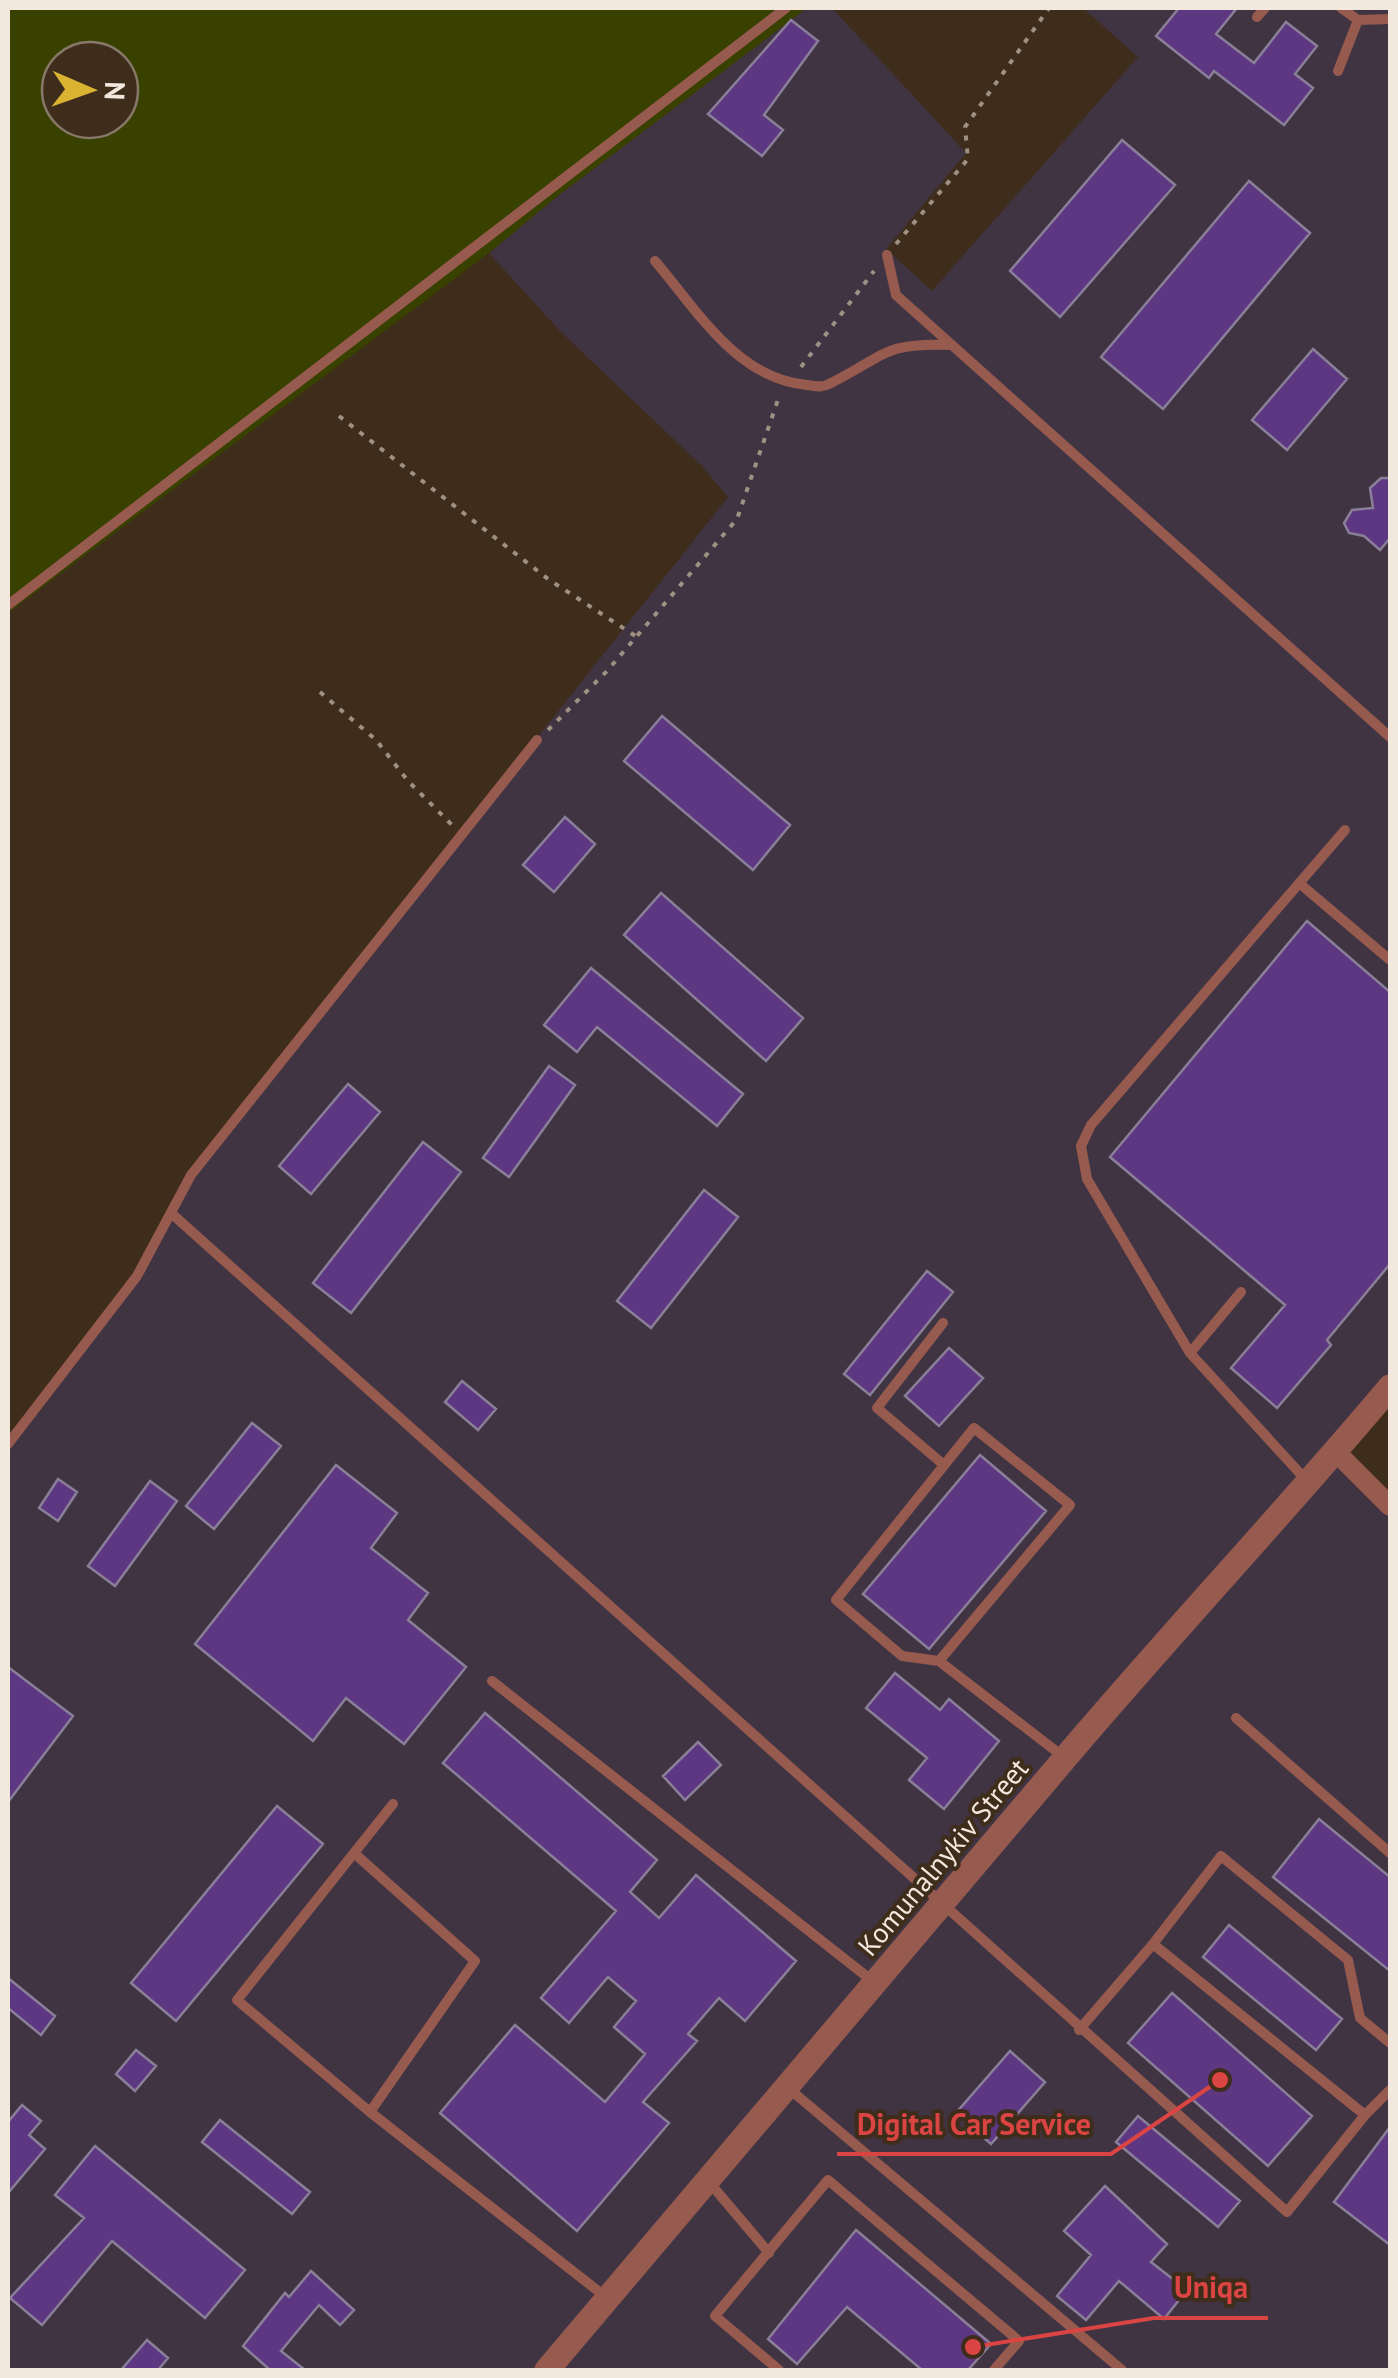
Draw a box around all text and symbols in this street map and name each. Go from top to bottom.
north arrow [40,40,140,140]
text: N [97,81,134,101]
street label: Komunalnykiv Street [849,1750,1036,1963]
callout: Digital Car Service [837,2094,1111,2154]
text: Digital Car Service [857,2104,1091,2143]
callout: Uniqa [1154,2258,1268,2318]
text: Uniqa [1174,2267,1248,2306]

